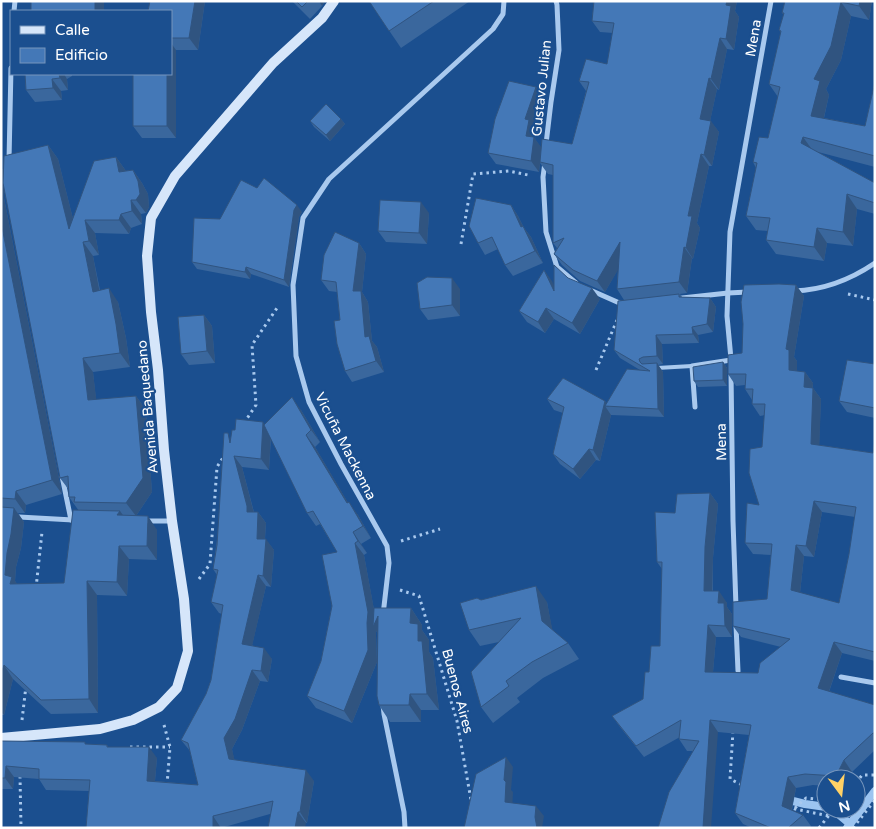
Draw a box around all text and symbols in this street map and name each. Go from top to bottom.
legend [10,10,172,75]
street label: Mena [742,18,765,58]
text: Calle [55,21,90,39]
street label: Gustavo Julian [528,39,555,137]
text: Edificio [55,46,108,64]
street label: Avenida Baquedano [133,339,162,475]
street label: Vicuña Mackenna [311,390,380,503]
street label: Mena [713,423,730,461]
street label: Buenos Aires [438,647,477,736]
north arrow [816,769,866,819]
text: N [837,796,852,816]

